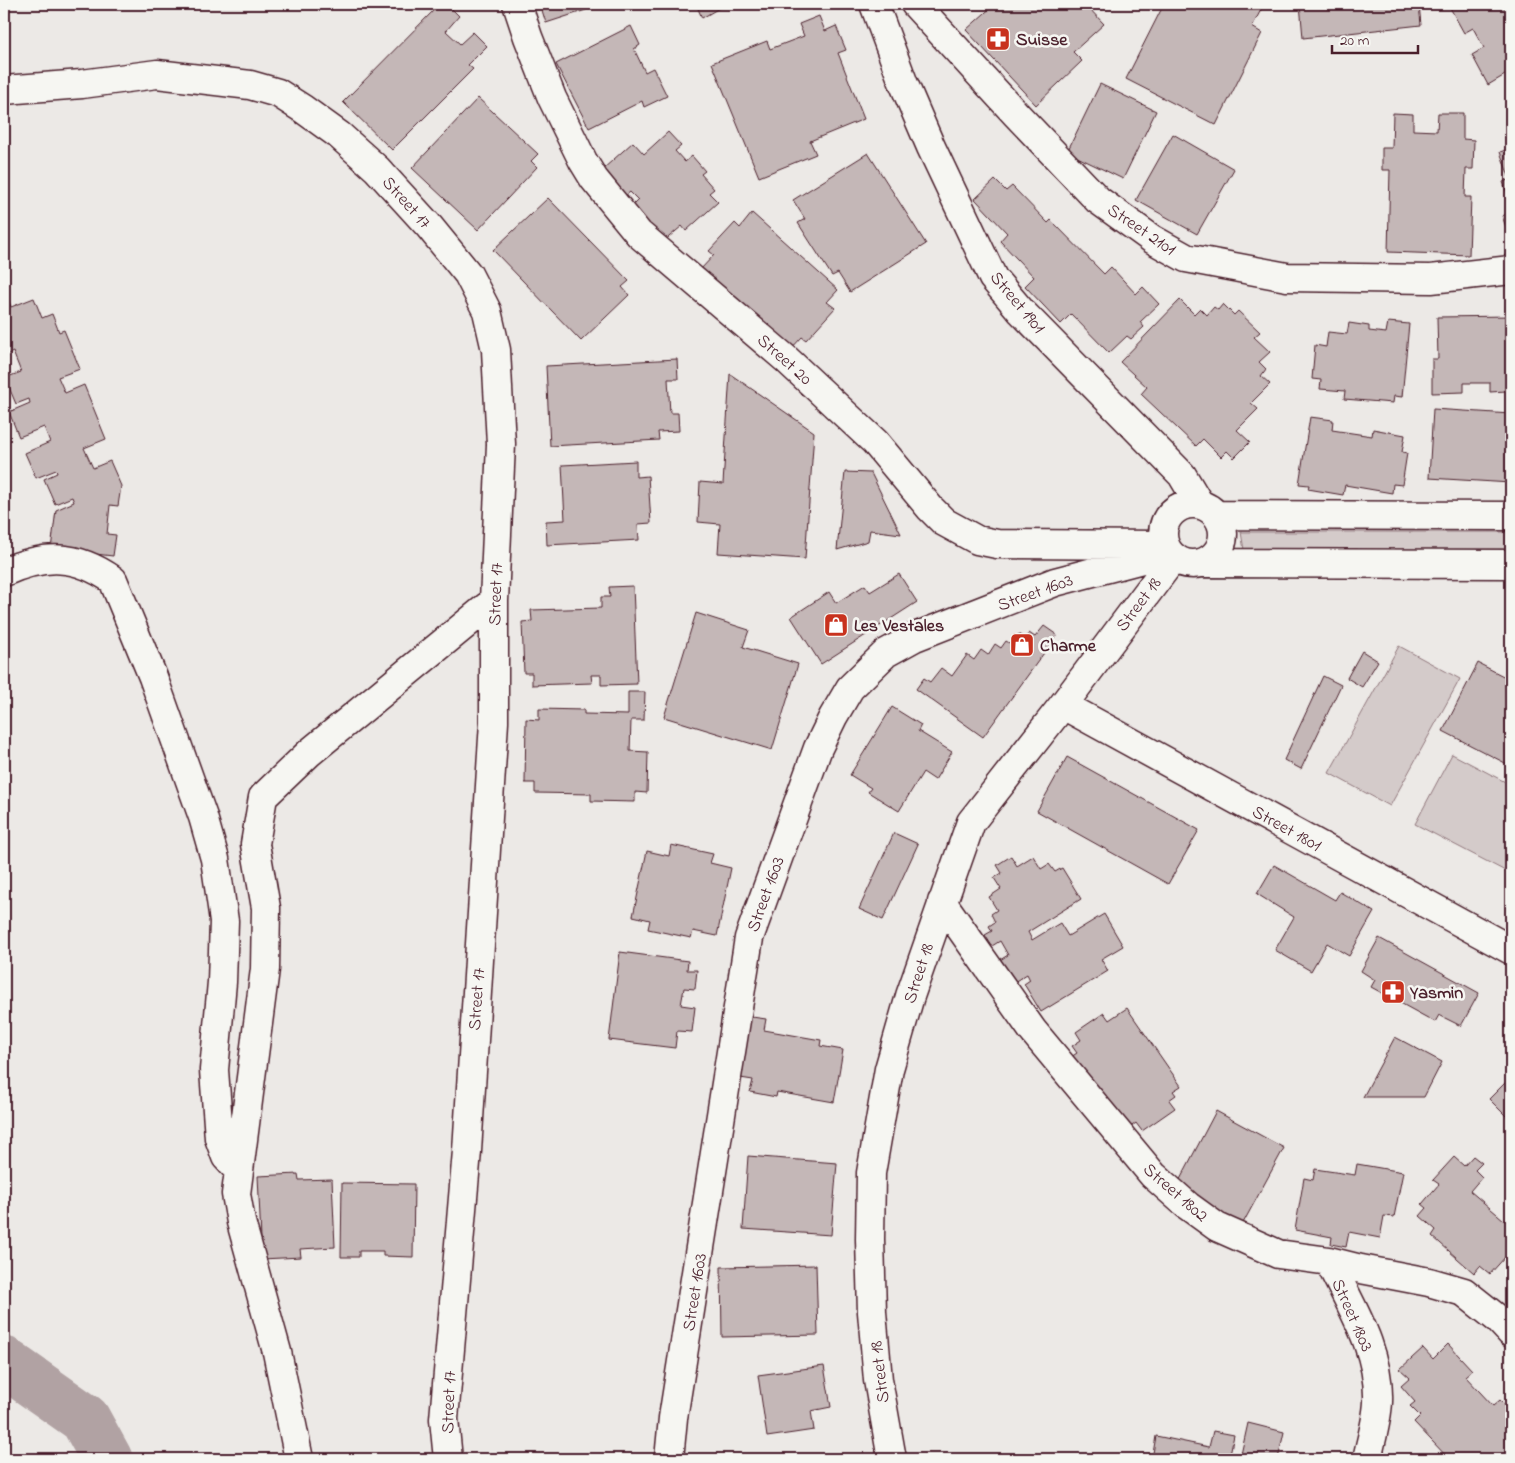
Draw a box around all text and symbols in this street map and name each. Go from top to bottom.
scale bar [1332,22,1419,54]
pharmacy icon: Suisse [985,26,1011,52]
place label: Suisse [1016,28,1068,54]
text: 20 m [1340,30,1370,52]
street label: Street 17 [375,171,437,236]
street label: Street 2101 [1101,198,1181,263]
street label: Street 1901 [983,266,1051,340]
street label: Street 20 [750,329,817,393]
street label: Street 17 [483,562,511,626]
street label: Street 1603 [994,568,1077,620]
street label: Street 18 [1110,572,1169,638]
shop icon: Les Vestales [823,612,849,638]
place label: Les Vestales [854,614,944,640]
shop icon: Charme [1009,632,1035,658]
place label: Charme [1040,634,1097,660]
street label: Street 1801 [1247,800,1326,860]
street label: Street 1603 [741,853,793,936]
street label: Street 18 [898,940,942,1007]
street label: Street 17 [463,966,493,1031]
pharmacy icon: Yasmin [1380,979,1406,1005]
place label: Yasmin [1409,981,1463,1007]
street label: Street 1802 [1136,1158,1213,1229]
street label: Street 1603 [677,1251,715,1333]
street label: Street 1803 [1324,1275,1379,1357]
street label: Street 18 [864,1339,898,1404]
street label: Street 17 [436,1370,464,1434]

